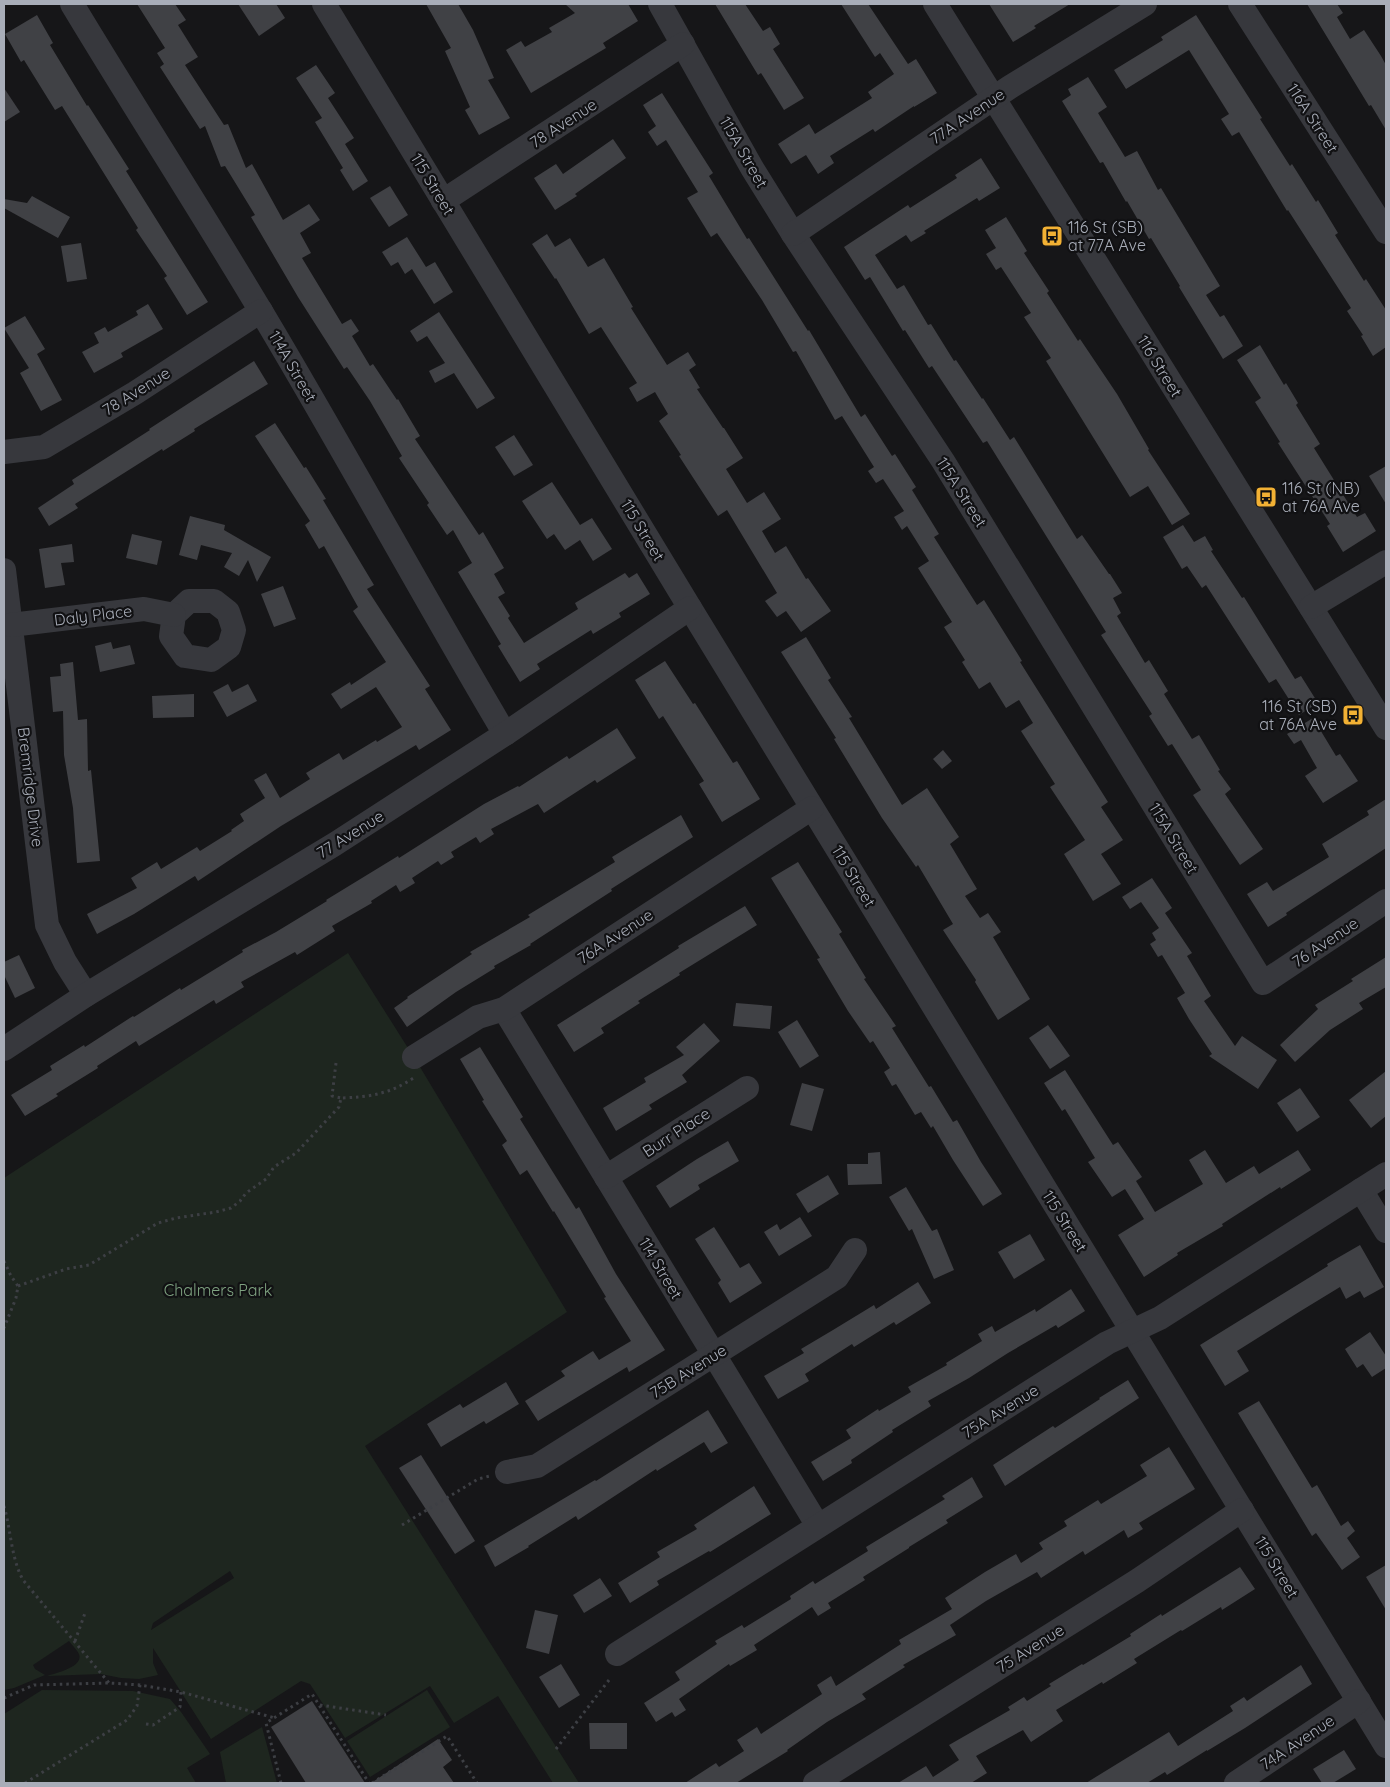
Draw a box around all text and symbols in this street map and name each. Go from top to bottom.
street label: 116A Street [1283,79,1343,157]
street label: 77A Avenue [926,84,1008,148]
street label: 78 Avenue [526,94,600,152]
street label: 115A Street [716,113,772,191]
street label: 115 Street [407,149,459,219]
place label: 116 St (SB) at 77A Ave [1068,217,1146,255]
bus stop icon: 116 St (SB) at 77A Ave [1040,224,1064,248]
street label: 114A Street [265,327,321,405]
street label: 116 Street [1133,332,1187,400]
street label: 78 Avenue [99,362,173,420]
street label: 115A Street [933,453,991,531]
place label: 116 St (NB) at 76A Ave [1282,478,1360,516]
bus stop icon: 116 St (NB) at 76A Ave [1254,485,1278,509]
street label: 115 Street [617,495,669,565]
street label: Daly Place [53,600,133,630]
place label: 116 St (SB) at 76A Ave [1259,696,1337,734]
bus stop icon: 116 St (SB) at 76A Ave [1341,703,1365,727]
street label: Bremridge Drive [14,726,48,848]
street label: 115A Street [1145,799,1203,877]
street label: 77 Avenue [313,806,387,862]
street label: 115 Street [828,841,880,911]
street label: 76A Avenue [574,904,656,968]
street label: 76 Avenue [1288,913,1362,971]
street label: Burr Place [638,1103,714,1161]
street label: 115 Street [1038,1187,1092,1255]
street label: 114 Street [635,1234,687,1302]
park label: Chalmers Park [164,1280,272,1300]
street label: 75B Avenue [646,1340,730,1402]
street label: 75A Avenue [958,1380,1042,1442]
street label: 115 Street [1251,1532,1303,1602]
street label: 75 Avenue [992,1619,1068,1677]
street label: 74A Avenue [1256,1710,1338,1774]

